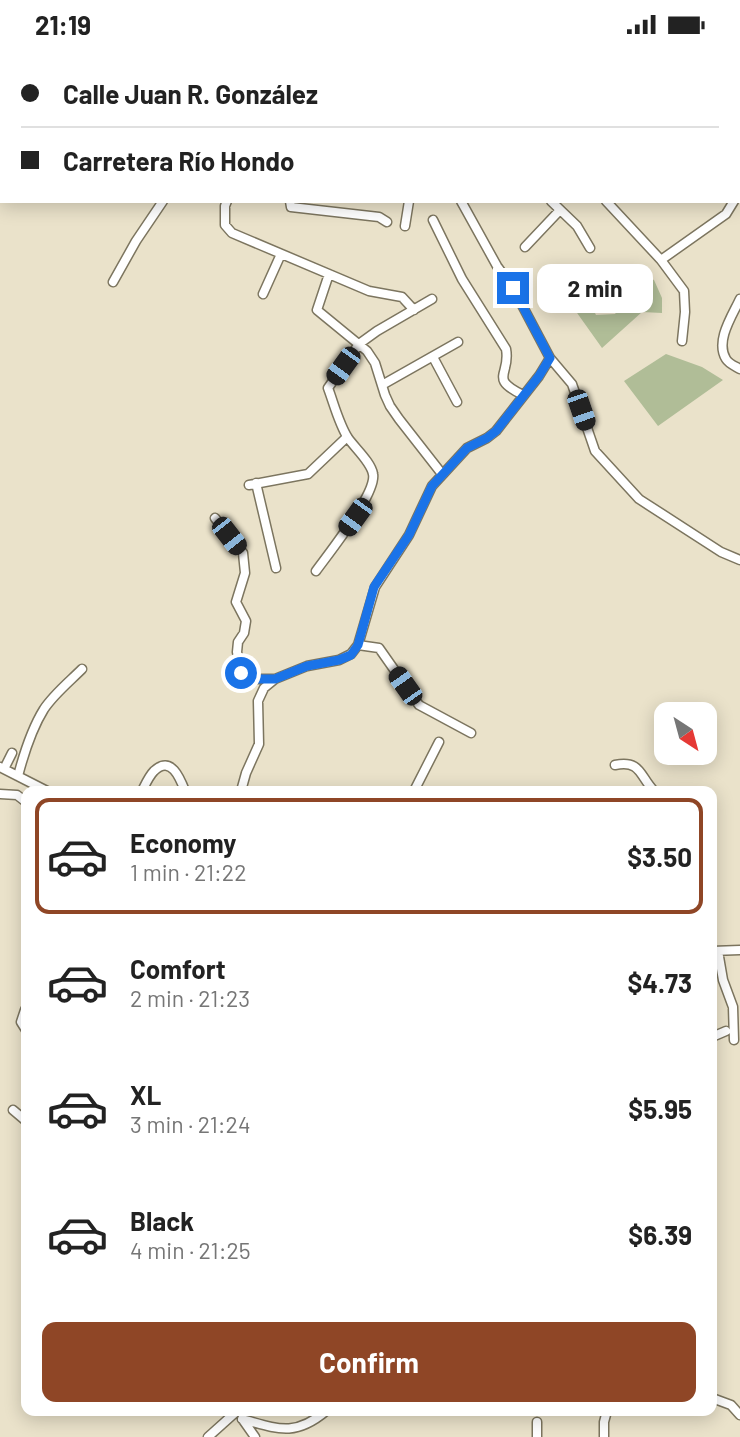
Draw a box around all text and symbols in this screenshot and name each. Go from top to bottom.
text: 21:19 [35,9,91,40]
text: Calle Juan R. González [63,78,318,109]
text: Carretera Río Hondo [63,145,295,176]
callout: 2 min [538,264,653,313]
route end [497,272,529,304]
text: 2 min [567,274,623,302]
car [323,343,364,389]
car [565,387,598,433]
car [335,494,376,540]
car [208,513,251,559]
route start [225,657,257,689]
car [385,663,426,709]
north arrow [654,702,718,765]
map controls [654,702,717,765]
icon: car [46,825,109,888]
text: Economy [130,827,236,858]
text: $3.50 [627,841,692,872]
text: 1 min · 21:22 [130,858,246,886]
icon: car [46,951,109,1014]
text: Comfort [130,953,226,984]
text: $4.73 [627,967,692,998]
text: 2 min · 21:23 [130,984,250,1012]
icon: car [46,1077,109,1140]
text: XL [130,1079,161,1110]
text: $5.95 [628,1093,692,1124]
text: 3 min · 21:24 [130,1110,251,1138]
icon: car [46,1203,109,1266]
text: Black [130,1205,194,1236]
text: $6.39 [628,1219,692,1250]
text: 4 min · 21:25 [130,1236,251,1264]
button: Confirm [42,1322,696,1402]

